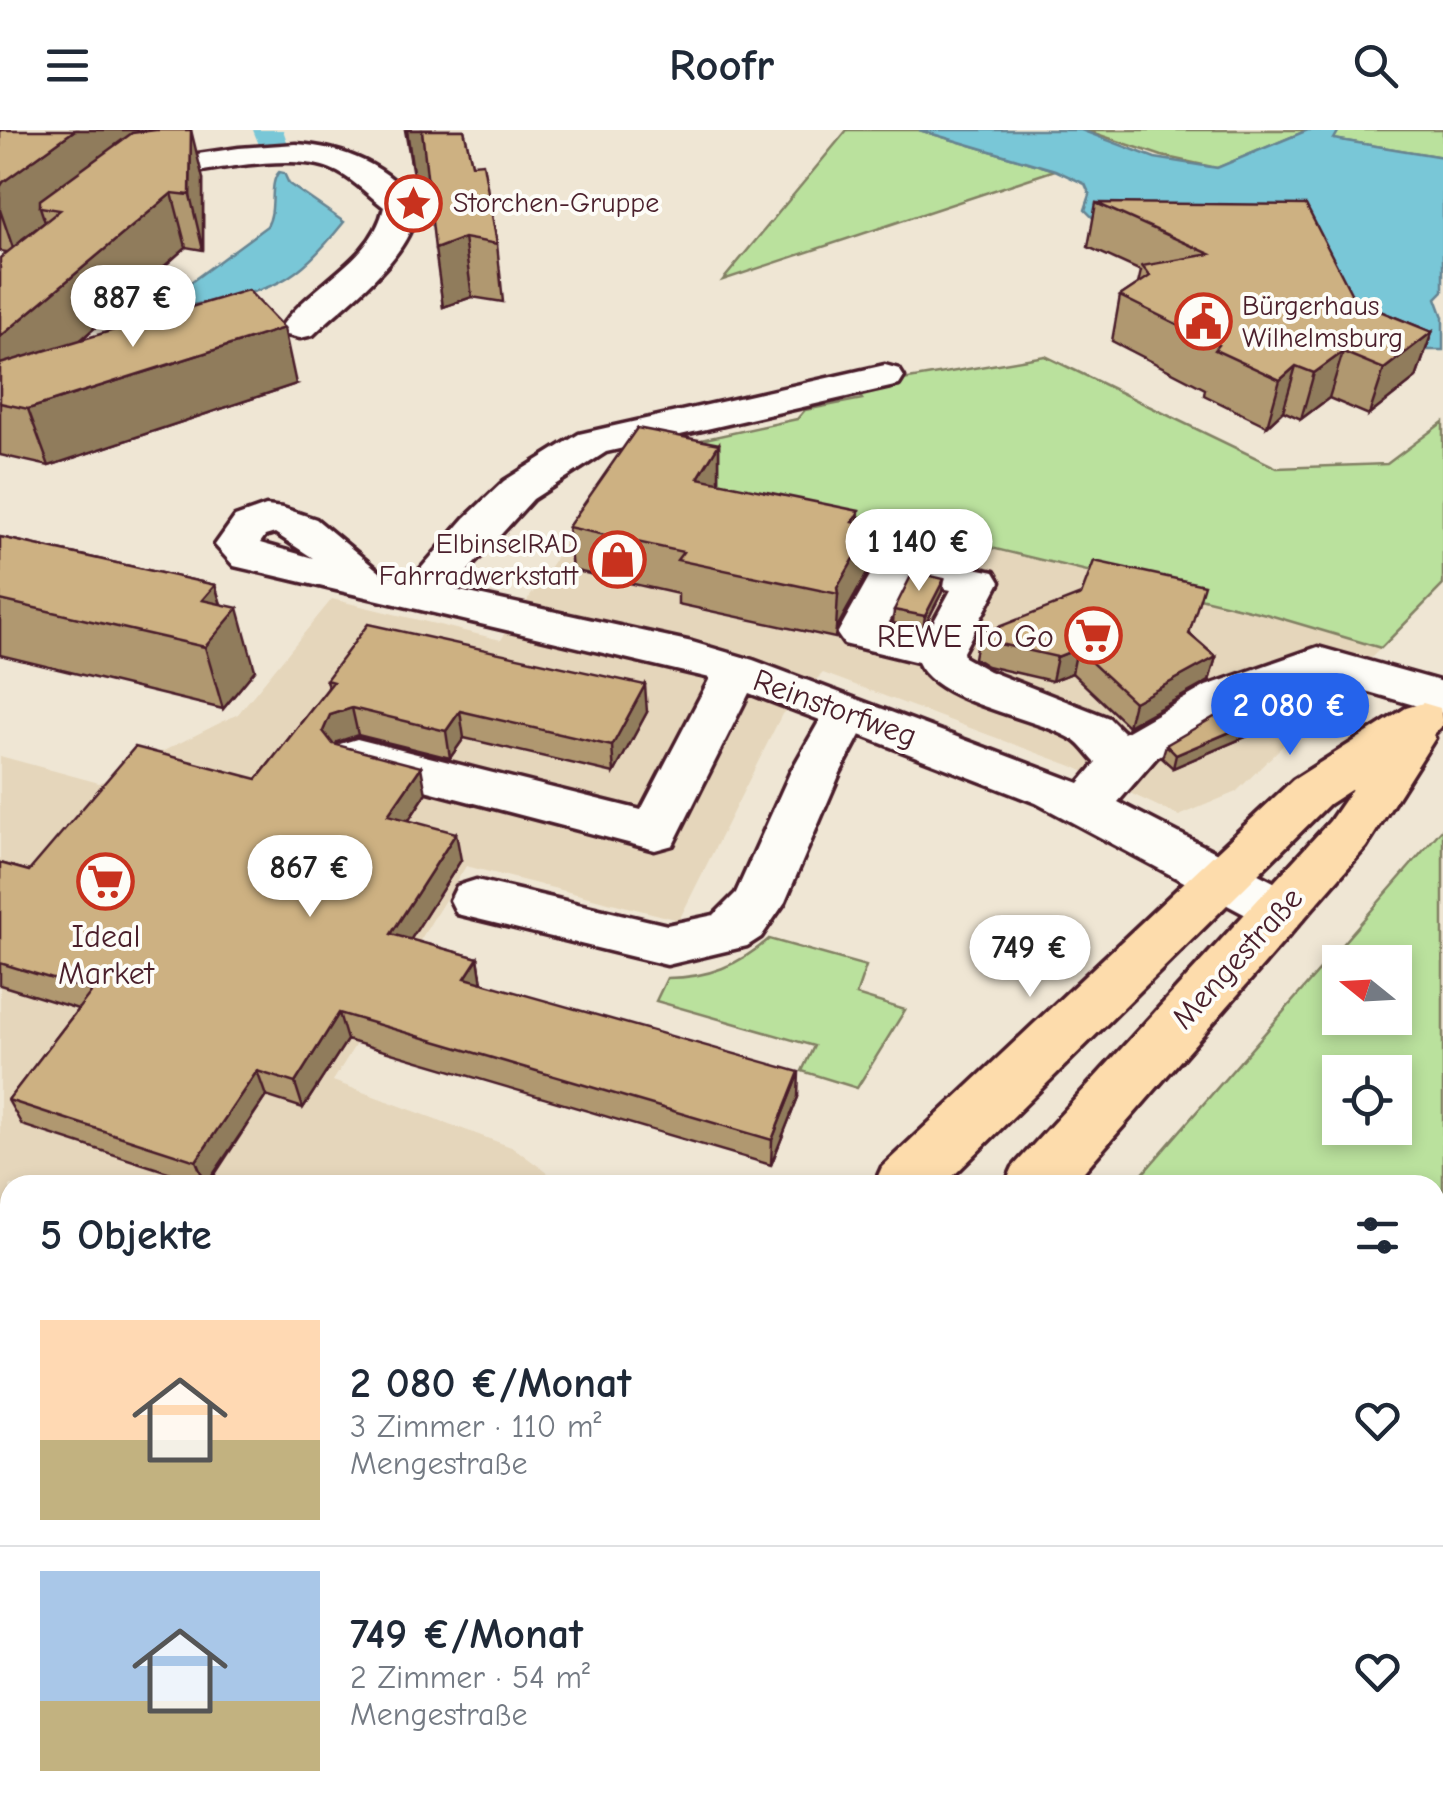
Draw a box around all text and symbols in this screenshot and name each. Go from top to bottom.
icon: menu [40,38,95,93]
icon: search [1348,38,1403,93]
text: Roofr [669,39,774,91]
place icon: Storchen-Gruppe [384,173,444,233]
place label: Storchen-Gruppe [453,187,659,219]
pin: 887 € [63,265,203,350]
text: 887 € [93,279,173,316]
place label: Bürgerhaus Wilhelmsburg [1242,290,1403,354]
public building icon: Bürgerhaus Wilhelmsburg [1173,292,1233,352]
pin: 1 140 € [827,509,1011,594]
text: 1 140 € [868,523,970,560]
place label: ElbinselRAD Fahrradwerkstatt [379,528,579,592]
shop icon: ElbinselRAD Fahrradwerkstatt [587,530,647,590]
supermarket icon: REWE To Go [1063,606,1123,666]
place label: REWE To Go [877,618,1054,655]
street label: Reinstorfweg [748,661,922,755]
pin: 2 080 € [1198,673,1382,758]
text: 2 080 € [1233,687,1347,724]
pin: 867 € [240,835,380,920]
text: 867 € [270,849,350,886]
supermarket icon: Ideal Market [76,852,136,912]
street label: Mengestraße [1164,880,1310,1036]
pin: 749 € [960,915,1100,1000]
place label: Ideal Market [58,918,155,992]
text: 749 € [991,929,1069,966]
north arrow [1322,945,1412,1035]
map controls [1322,945,1412,1145]
button: locate [1322,1055,1412,1145]
icon: filters [1350,1208,1405,1263]
text: 5 Objekte [40,1211,212,1260]
text: 2 080 €/Monat [350,1359,631,1408]
icon: home [120,1360,240,1480]
icon: heart [1350,1393,1405,1448]
text: 3 Zimmer · 110 m² [350,1408,601,1445]
text: Mengestraße [350,1445,527,1482]
text: 749 €/Monat [350,1610,583,1659]
icon: home [120,1611,240,1731]
icon: heart [1350,1644,1405,1699]
text: 2 Zimmer · 54 m² [350,1659,590,1696]
text: Mengestraße [350,1696,527,1733]

